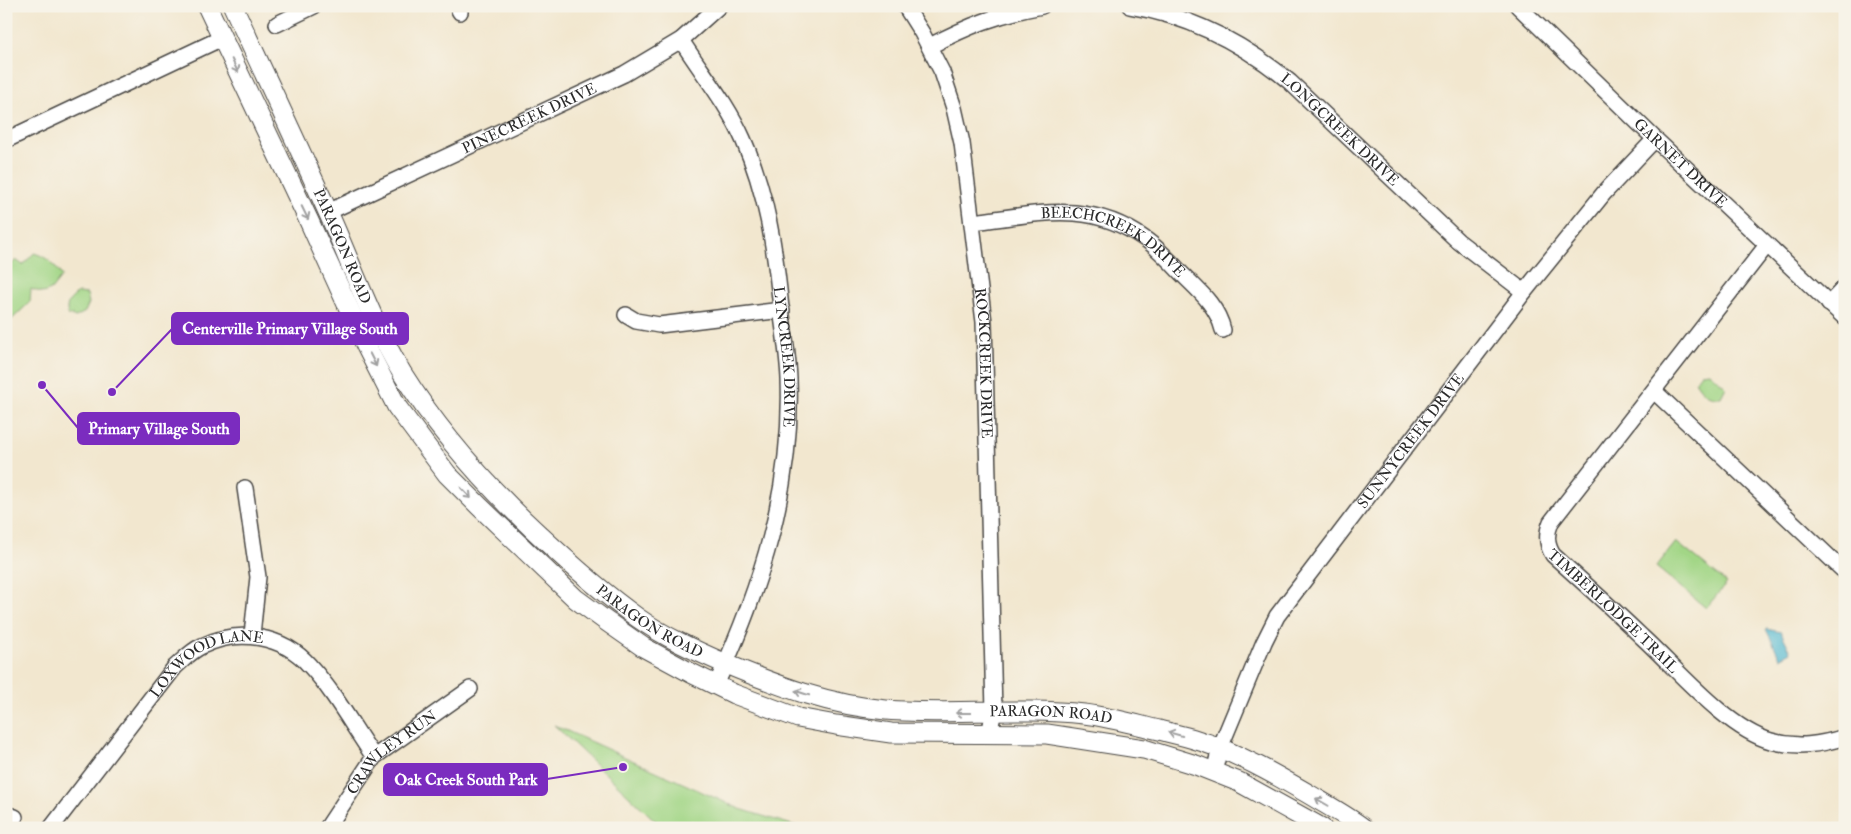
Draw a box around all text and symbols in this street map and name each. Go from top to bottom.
one-way arrow [231,58,240,73]
street label: LONGCREEK DRIVE [1277,69,1403,190]
street label: PINECREEK DRIVE [459,79,600,158]
street label: GARNET DRIVE [1630,114,1731,212]
street label: PARAGON ROAD [309,186,376,307]
street label: BEECHCREEK DRIVE [1040,203,1190,281]
one-way arrow [301,205,310,220]
street label: LYNCREEK DRIVE [769,285,799,428]
street label: ROCKCREEK DRIVE [970,287,996,439]
callout: Centerville Primary Village South [172,313,408,344]
text: Centerville Primary Village South [182,319,398,340]
one-way arrow [369,352,378,367]
street label: SUNNYCREEK DRIVE [1353,369,1468,512]
callout: Primary Village South [78,413,239,444]
text: Primary Village South [88,419,230,440]
one-way arrow [460,487,472,499]
street label: TIMBERLODGE TRAIL [1543,545,1683,677]
street label: PARAGON ROAD [592,580,706,662]
street label: LOXWOOD LANE [145,627,266,701]
one-way arrow [795,688,811,697]
street label: PARAGON ROAD [989,701,1114,728]
street label: CRAWLEY RUN [342,706,441,798]
one-way arrow [955,708,971,718]
one-way arrow [1168,729,1184,738]
callout: Oak Creek South Park [384,764,547,795]
text: Oak Creek South Park [394,770,538,790]
one-way arrow [1316,796,1330,806]

